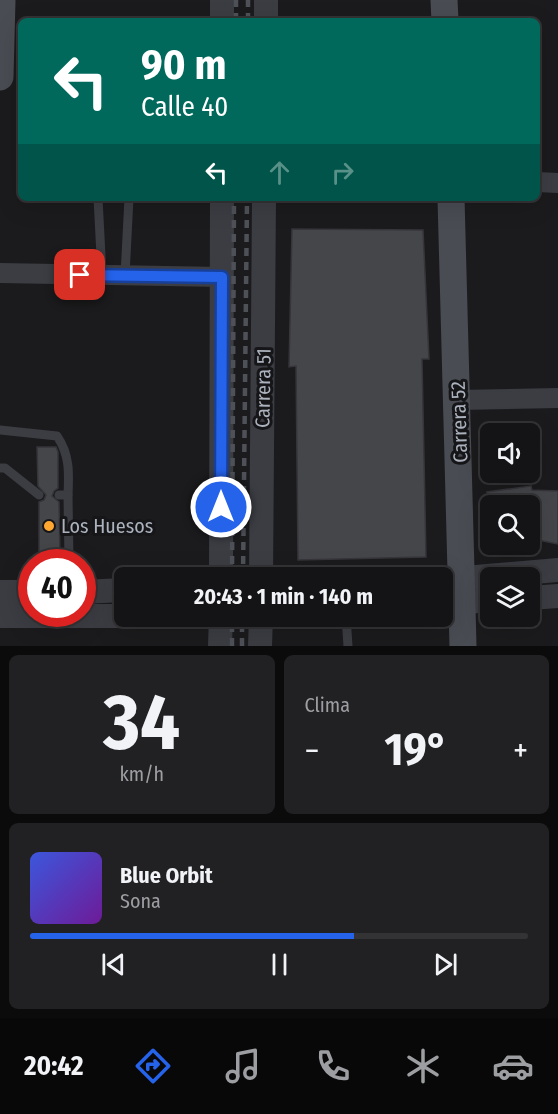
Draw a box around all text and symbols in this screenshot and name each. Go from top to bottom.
text: 90 m [141,40,226,90]
icon: left [42,42,120,120]
text: Calle 40 [141,91,228,123]
icon: left [200,156,233,189]
icon: ahead [263,156,296,189]
icon: right [326,156,359,189]
pin [54,249,105,300]
icon: arrive [63,258,96,291]
street label: Carrera 51 [250,348,276,428]
street label: Carrera 52 [446,381,472,463]
map controls [480,423,540,627]
button: sound [480,423,540,483]
position arrow [189,475,253,539]
button: search [480,495,540,555]
place label: Los Huesos [61,514,153,538]
marker: Los Huesos [42,519,56,533]
speed limit sign: 40 [18,549,96,627]
button: layers [480,567,540,627]
text: 20:43 · 1 min · 140 m [194,583,373,610]
text: 34 [103,676,180,770]
text: Clima [305,693,350,717]
text: 19° [384,723,448,777]
text: − [305,731,319,771]
text: + [513,731,528,771]
text: km/h [119,762,164,786]
text: Blue Orbit [120,862,213,889]
text: Sona [120,889,161,913]
icon: previous [97,948,130,981]
icon: pause [263,948,296,981]
icon: next [429,948,462,981]
icon: directions [132,1045,174,1087]
icon: music [222,1045,264,1087]
icon: phone [312,1045,354,1087]
icon: climate [402,1045,444,1087]
icon: car [492,1045,534,1087]
text: 20:42 [24,1050,83,1082]

